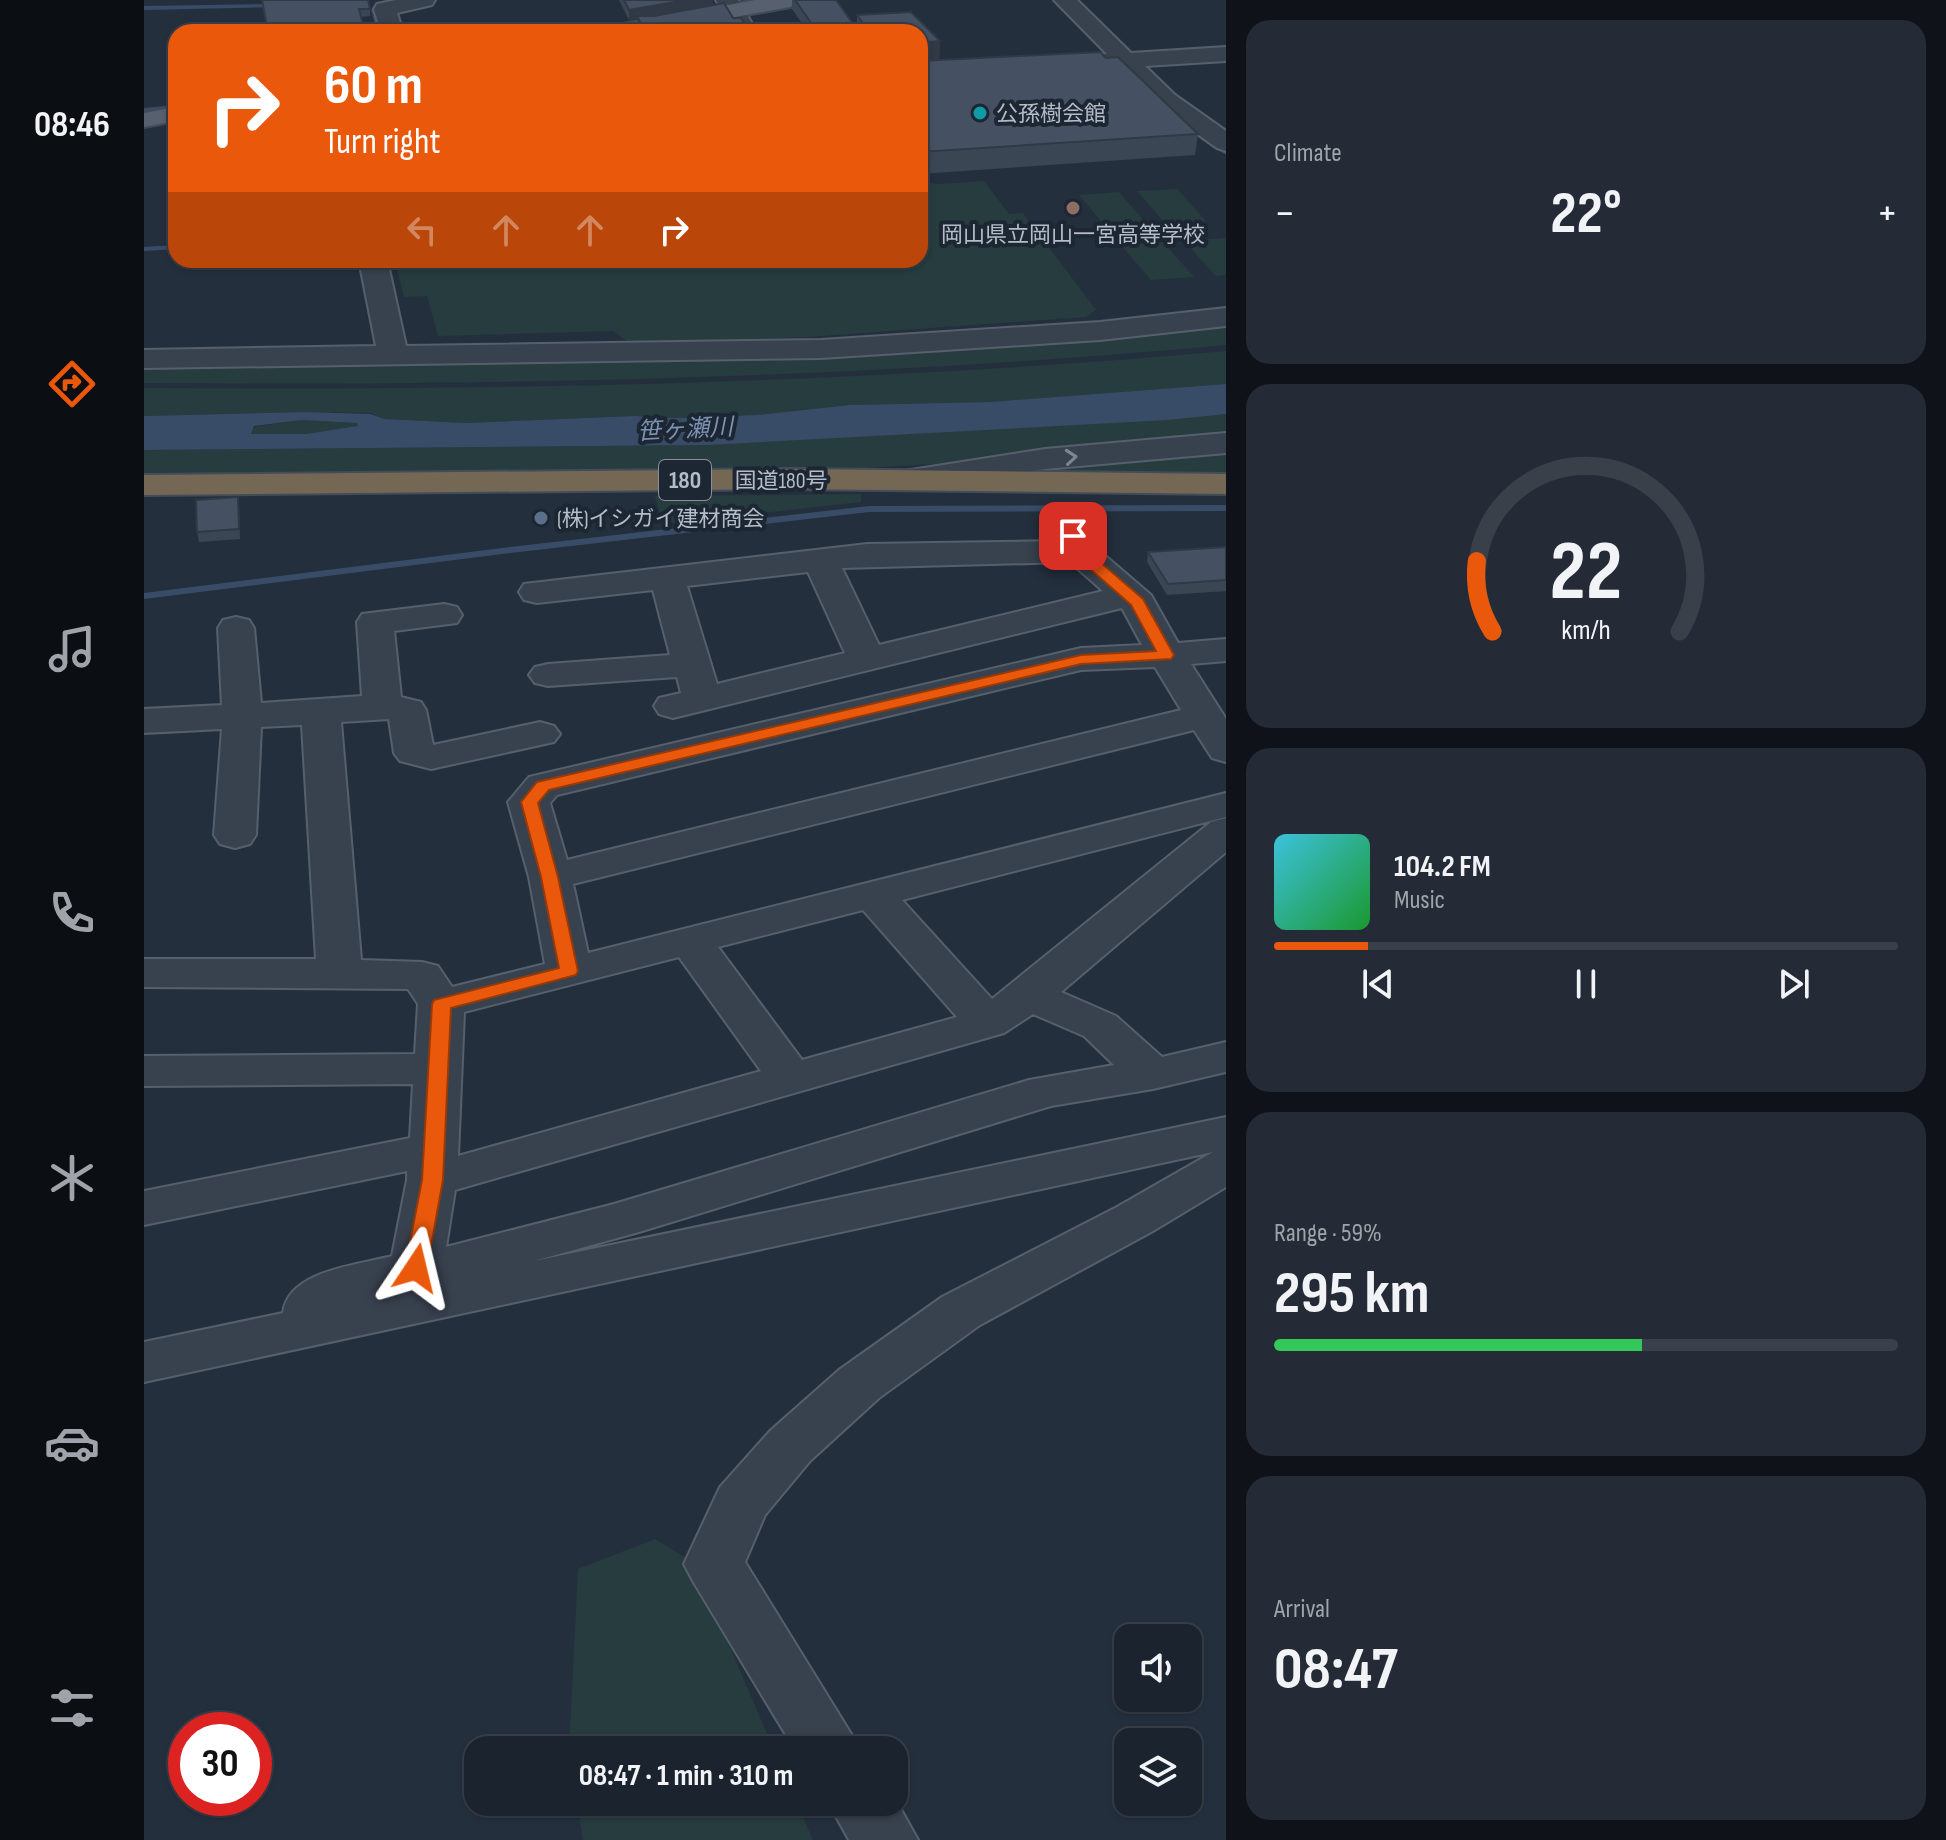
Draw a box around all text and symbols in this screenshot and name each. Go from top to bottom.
text: 60 m [324,53,423,120]
icon: right [192,56,296,160]
place label: 公孫樹会館 [996,101,1106,128]
text: 08:46 [34,104,110,147]
marker: 公孫樹会館 [971,104,989,122]
text: Turn right [324,121,441,164]
text: Climate [1274,138,1342,169]
text: 22° [1550,178,1622,250]
text: − [1274,187,1296,240]
text: + [1876,187,1898,240]
marker: 岡山県立岡山一宮高等学校 [1064,199,1082,217]
icon: left [400,208,444,252]
icon: ahead [484,208,528,252]
icon: ahead [568,208,612,252]
icon: right [652,208,696,252]
place label: 岡山県立岡山一宮高等学校 [941,222,1205,249]
icon: directions [44,356,100,412]
water label: 笹ヶ瀬川 [636,412,737,446]
one-way arrow [1065,448,1078,465]
road number: 180 [659,460,711,500]
street label: 国道180号 [734,468,828,495]
pin [1039,502,1107,570]
place label: (株)イシガイ建材商会 [557,506,765,533]
marker: (株)イシガイ建材商会 [532,509,550,527]
icon: arrive [1051,514,1095,558]
text: 22 [1550,523,1622,623]
text: km/h [1561,613,1611,648]
icon: music [44,621,100,677]
text: 104.2 FM [1394,849,1491,885]
icon: phone [44,885,100,941]
text: Music [1394,885,1445,916]
icon: previous [1356,962,1400,1006]
icon: pause [1564,962,1608,1006]
icon: next [1772,962,1816,1006]
icon: climate [44,1150,100,1206]
text: Range · 59% [1274,1218,1382,1249]
position arrow [374,1226,458,1310]
text: 295 km [1274,1258,1430,1330]
icon: car [44,1415,100,1471]
text: Arrival [1274,1594,1330,1625]
map controls [1114,1624,1202,1816]
button: sound [1114,1624,1202,1712]
text: 08:47 [1274,1634,1398,1706]
icon: filters [44,1680,100,1736]
speed limit sign: 30 [168,1712,272,1816]
button: layers [1114,1728,1202,1816]
text: 08:47 · 1 min · 310 m [579,1758,793,1794]

